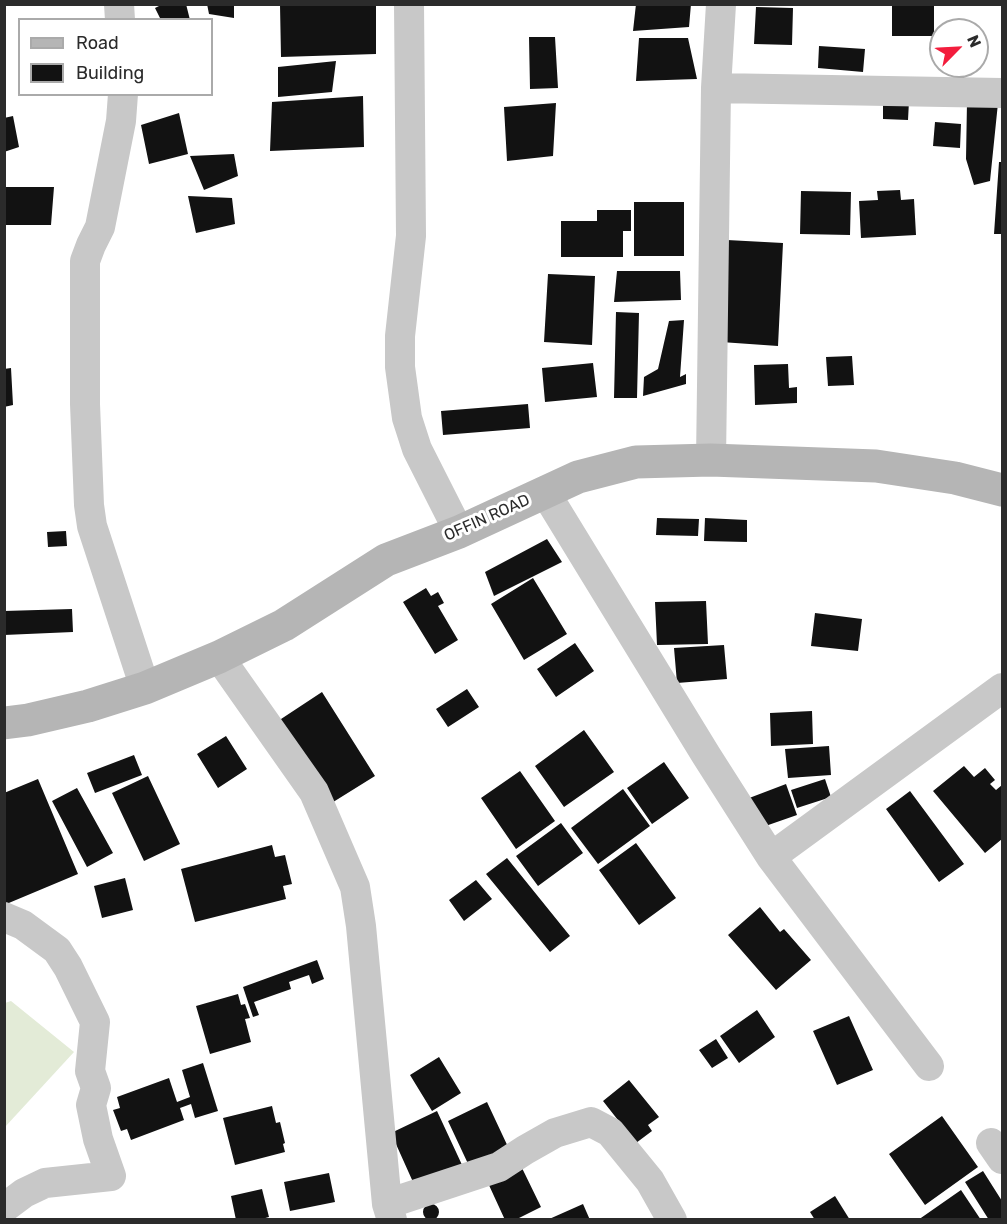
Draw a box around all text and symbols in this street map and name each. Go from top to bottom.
legend [18,18,213,96]
north arrow [929,18,989,78]
text: Road [76,32,119,54]
text: N [963,32,985,50]
text: Building [76,62,144,84]
street label: OFFIN ROAD [441,491,533,545]

